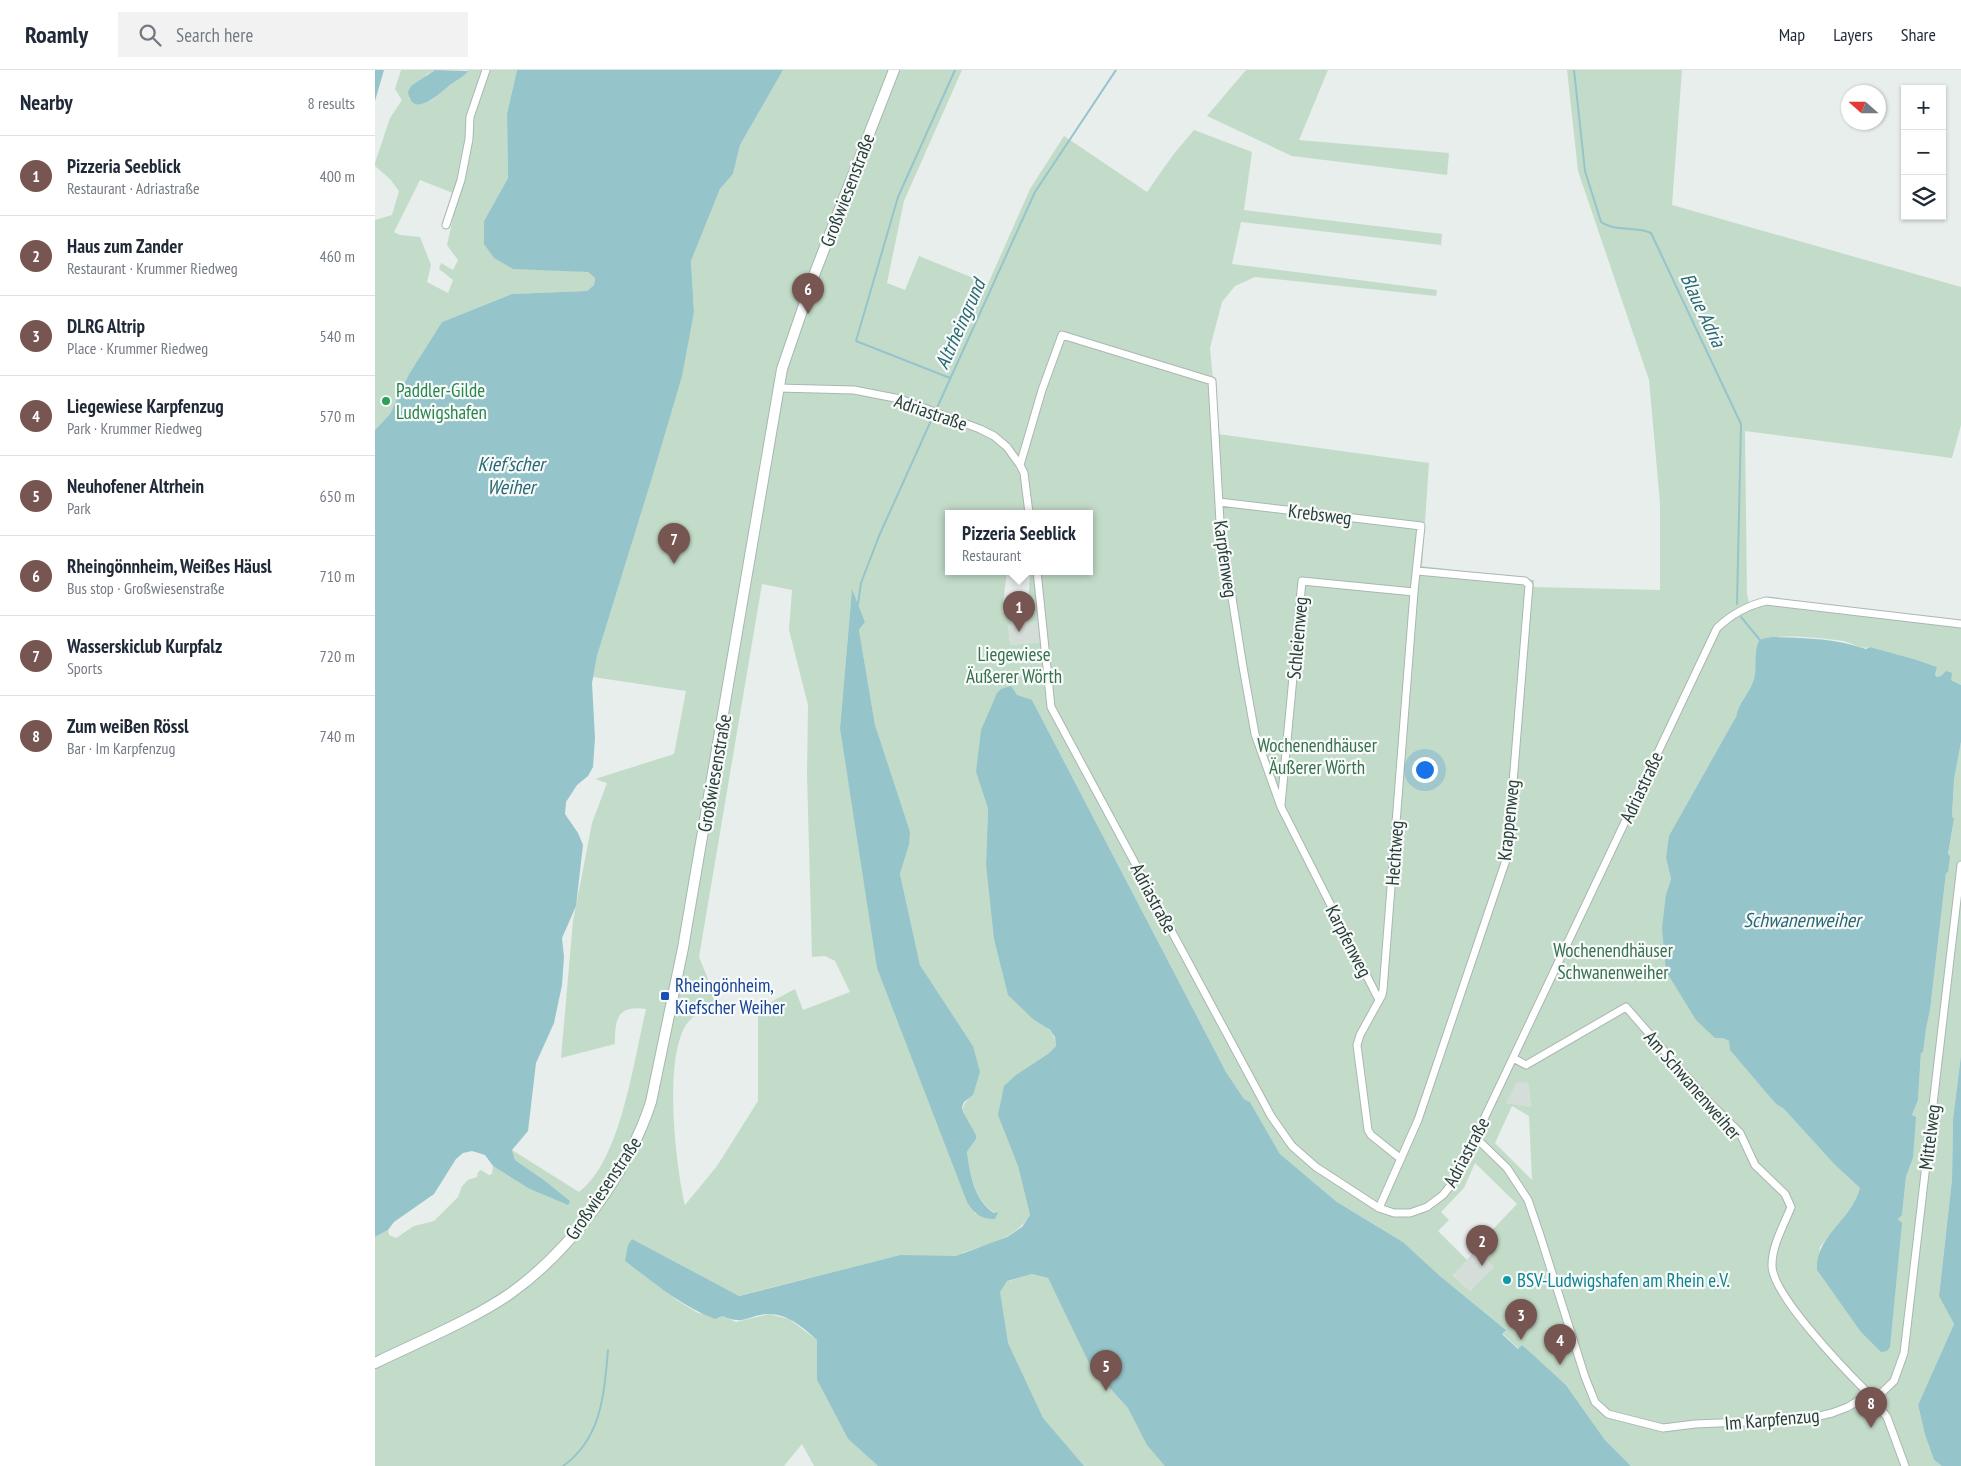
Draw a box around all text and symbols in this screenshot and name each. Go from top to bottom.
search box [118,12,468,57]
text: Roamly [25,19,88,50]
icon: search [136,21,164,49]
text: Search here [176,23,253,47]
text: Map [1779,23,1805,46]
text: Layers [1833,23,1873,46]
text: Share [1901,23,1936,46]
north arrow [1841,85,1886,130]
map controls [1901,85,1946,220]
button: + [1901,85,1946,130]
text: Nearby [20,89,73,116]
text: 8 results [308,93,355,113]
street label: Großwiesenstraße [814,130,880,250]
button: − [1901,130,1946,175]
text: Pizzeria Seeblick [67,154,181,178]
text: 1 [32,166,40,186]
text: 400 m [320,166,355,186]
button: layers [1901,175,1946,220]
text: Restaurant · Adriastraße [67,178,200,198]
text: Haus zum Zander [67,234,183,258]
text: 2 [32,246,40,266]
text: 460 m [320,246,355,266]
text: Restaurant · Krummer Riedweg [67,258,238,278]
water label: Blaue Adria [1675,269,1732,352]
pin: 6 [792,273,824,314]
water label: Altrheingrund [929,273,992,373]
text: DLRG Altrip [67,314,145,338]
text: 3 [32,326,40,346]
text: 540 m [320,326,355,346]
text: Place · Krummer Riedweg [67,338,208,358]
place label: Paddler-Gilde Ludwigshafen [396,378,487,424]
street label: Adriastraße [891,388,971,436]
text: Liegewiese Karpfenzug [67,394,224,418]
marker: Paddler-Gilde Ludwigshafen [380,395,392,407]
text: 4 [32,406,40,426]
text: 570 m [320,406,355,426]
text: Park · Krummer Riedweg [67,418,202,438]
water label: Kief'scher Weiher [478,451,547,500]
text: Neuhofener Altrhein [67,474,204,498]
text: 5 [32,486,40,506]
text: 650 m [320,486,355,506]
text: Park [67,498,91,518]
street label: Krebsweg [1287,498,1353,530]
popup [945,510,1093,575]
street label: Karpfenweg [1209,519,1243,599]
text: Pizzeria Seeblick [962,521,1076,545]
pin: 7 [658,523,690,564]
text: Restaurant [962,545,1021,565]
text: Rheingönnheim, Weißes Häusl [67,554,272,578]
text: 6 [32,566,40,586]
text: 710 m [320,566,355,586]
text: Bus stop · Großwiesenstraße [67,578,225,598]
pin: 1 [1003,591,1035,632]
street label: Schleienweg [1281,596,1313,680]
text: Wasserskiclub Kurpfalz [67,634,222,658]
park label: Liegewiese Äußerer Wörth [966,642,1062,688]
text: 7 [32,646,40,666]
text: 720 m [320,646,355,666]
text: Sports [67,658,102,678]
street label: Großwiesenstraße [692,712,736,834]
text: Zum weiBen Rössl [67,714,189,738]
text: 8 [32,726,40,746]
text: 740 m [320,726,355,746]
park label: Wochenendhäuser Äußerer Wörth [1257,733,1378,779]
text: Bar · Im Karpfenzug [67,738,175,758]
street label: Adriastraße [1614,747,1668,826]
your location [1412,757,1438,783]
street label: Krappenweg [1492,778,1524,862]
street label: Hechtweg [1380,820,1408,886]
street label: Adriastraße [1126,859,1182,937]
street label: Karpfenweg [1321,901,1377,981]
water label: Schwanenweiher [1744,907,1863,933]
park label: Wochenendhäuser Schwanenweiher [1553,938,1674,984]
place label: Rheingönheim, Kiefscher Weiher [675,973,786,1019]
marker: Rheingönheim, Kiefscher Weiher [659,990,671,1002]
street label: Am Schwanenweiher [1639,1026,1747,1145]
street label: Mittelweg [1913,1103,1945,1171]
street label: Adriastraße [1438,1113,1494,1191]
street label: Großwiesenstraße [560,1132,646,1244]
pin: 2 [1466,1225,1498,1266]
place label: BSV-Ludwigshafen am Rhein e.V. [1517,1268,1730,1292]
marker: BSV-Ludwigshafen am Rhein e.V. [1501,1274,1513,1286]
pin: 3 [1505,1299,1537,1340]
pin: 4 [1544,1324,1576,1365]
pin: 5 [1090,1350,1122,1391]
pin: 8 [1855,1387,1887,1428]
street label: Im Karpfenzug [1724,1403,1820,1435]

